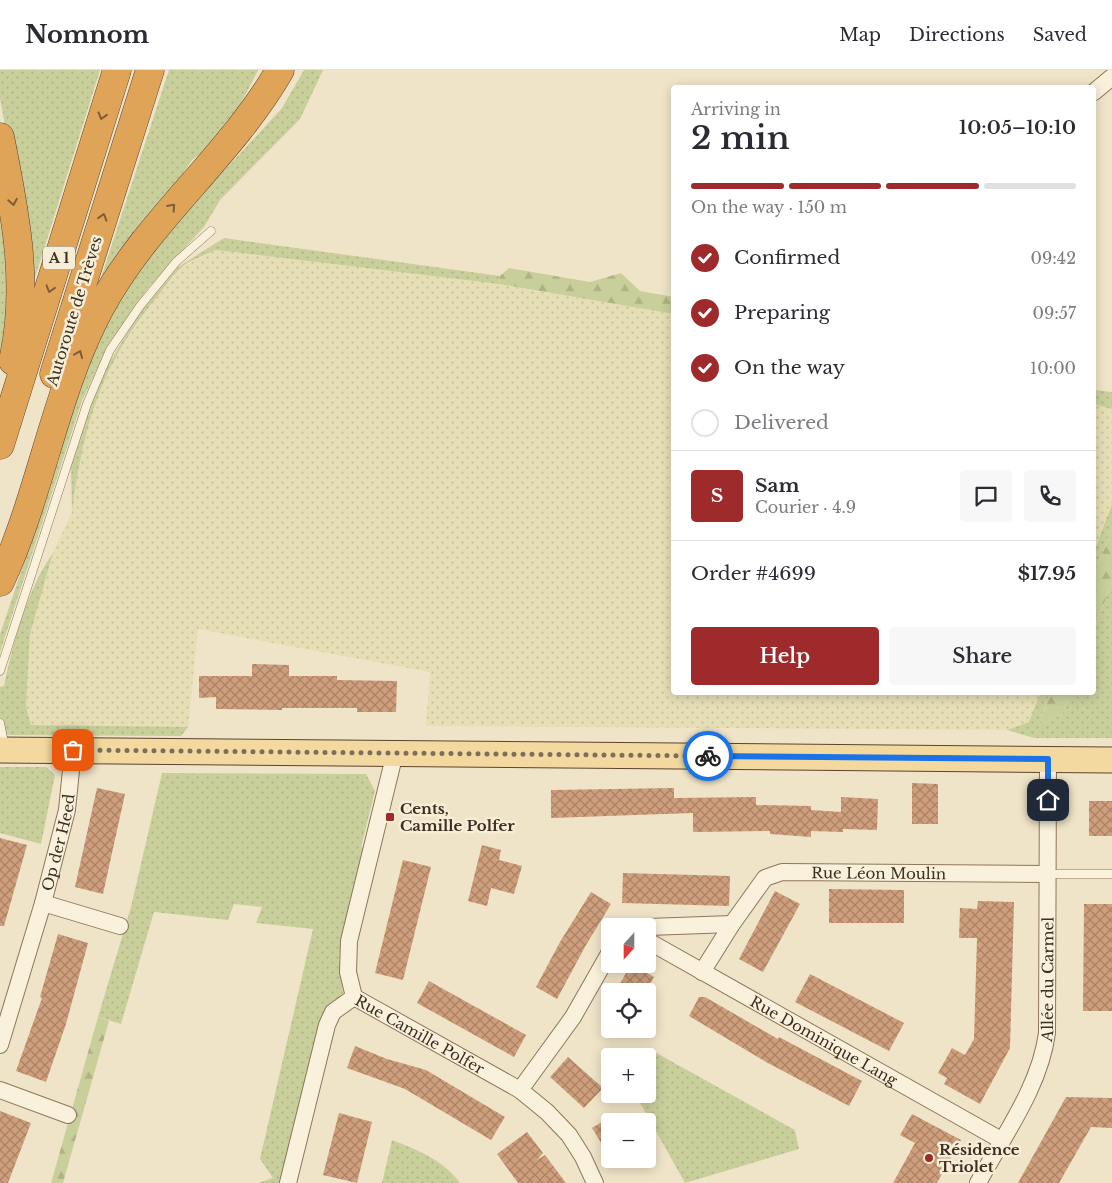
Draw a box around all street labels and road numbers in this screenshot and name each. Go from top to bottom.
street label: Autoroute de Trèves [42,234,106,389]
road number: A 1 [43,247,75,270]
street label: Op der Heed [37,793,78,893]
street label: Rue Léon Moulin [811,863,946,883]
street label: Allée du Carmel [1036,917,1057,1044]
street label: Rue Camille Polfer [352,990,489,1078]
street label: Rue Dominique Lang [747,991,902,1090]

